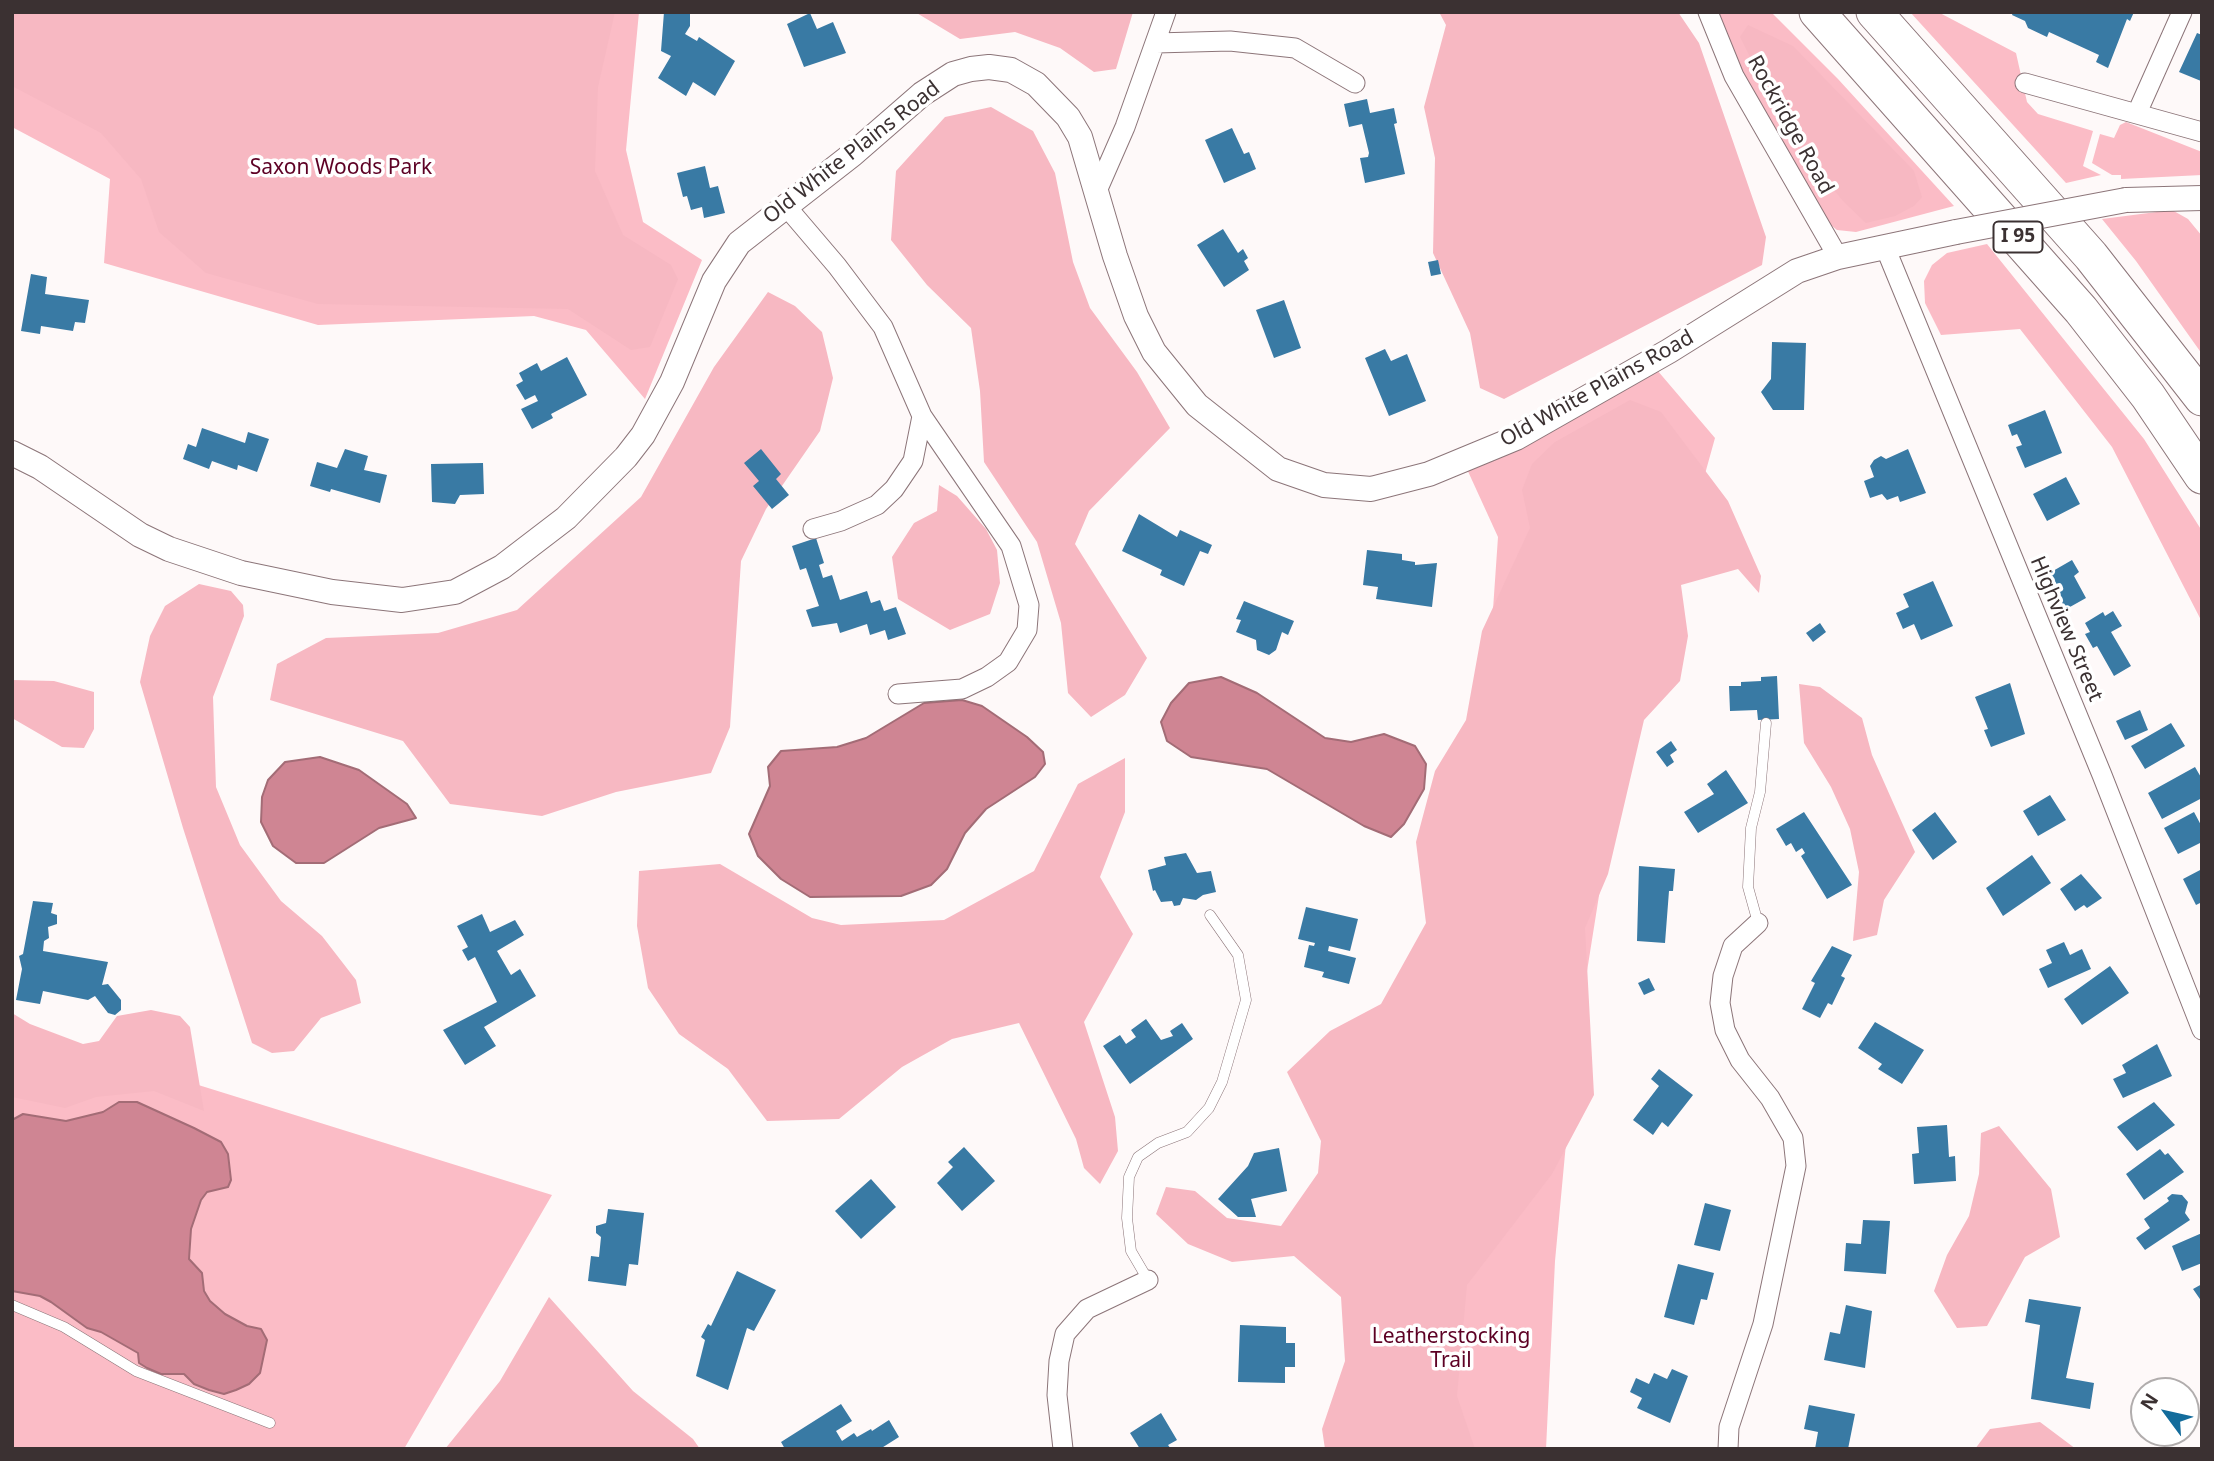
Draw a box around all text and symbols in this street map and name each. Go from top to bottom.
street label: Rockridge Road [1741,51,1839,199]
street label: Old White Plains Road [759,76,945,230]
park label: Saxon Woods Park [250,155,432,181]
road number: I 95 [1994,221,2042,252]
street label: Old White Plains Road [1496,325,1698,453]
street label: Highview Street [2024,553,2108,705]
park label: Leatherstocking Trail [1372,1324,1530,1374]
north arrow [2130,1377,2200,1447]
text: N [2134,1388,2164,1415]

